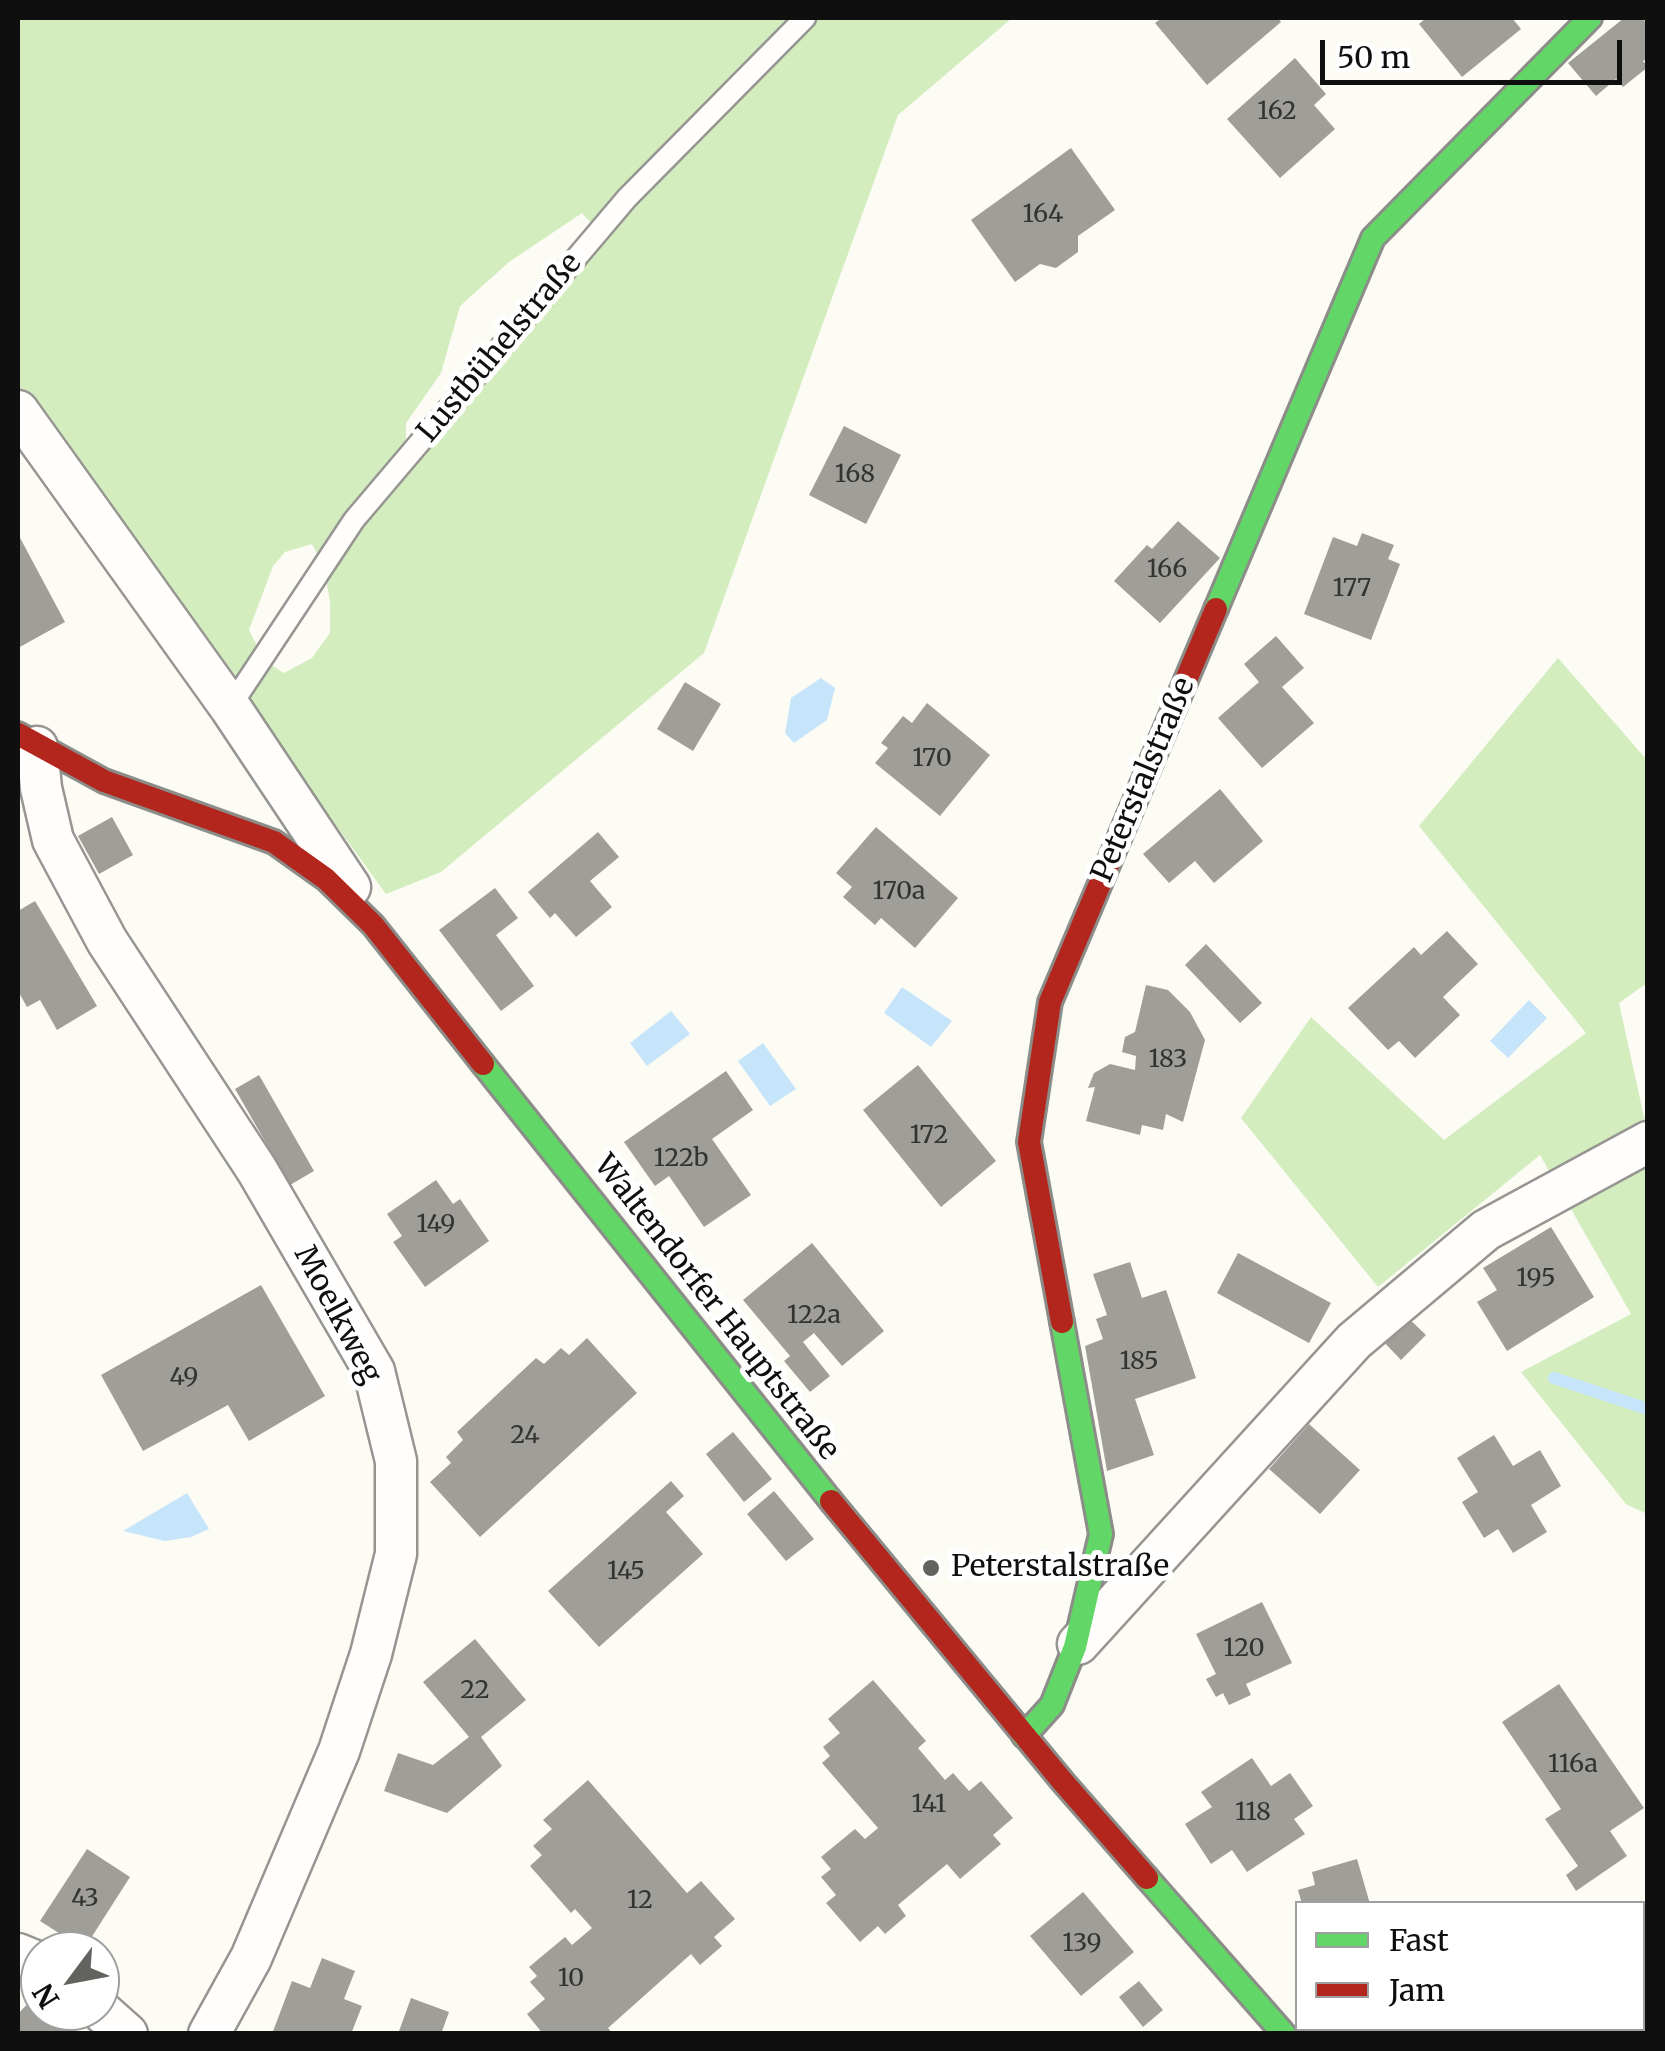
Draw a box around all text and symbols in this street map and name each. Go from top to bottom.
scale bar [1325,20,1628,82]
text: 50 m [1337,38,1410,76]
house number: 162 [1257,97,1297,127]
house number: 164 [1023,200,1063,230]
street label: Lustbühelstraße [410,246,590,450]
house number: 168 [835,460,875,490]
house number: 166 [1147,555,1187,585]
house number: 177 [1333,574,1371,604]
street label: Peterstalstraße [1085,673,1203,887]
house number: 170 [912,744,952,774]
house number: 170a [873,877,925,907]
house number: 183 [1149,1045,1187,1075]
house number: 172 [910,1121,948,1151]
house number: 122b [654,1144,708,1174]
street label: Waltendorfer Hauptstraße [586,1148,846,1468]
house number: 149 [417,1210,455,1240]
street label: Moelkweg [286,1240,388,1390]
house number: 195 [1516,1264,1556,1294]
house number: 122a [787,1301,841,1331]
house number: 185 [1119,1347,1159,1377]
house number: 49 [170,1363,198,1393]
house number: 24 [510,1421,540,1451]
place label: Peterstalstraße [951,1550,1169,1586]
house number: 145 [607,1557,645,1587]
marker: Peterstalstraße [920,1557,942,1579]
house number: 120 [1223,1634,1265,1664]
house number: 22 [460,1676,490,1706]
house number: 116a [1548,1750,1598,1780]
house number: 141 [912,1790,946,1820]
house number: 118 [1235,1798,1271,1828]
house number: 43 [71,1884,99,1914]
house number: 12 [627,1886,653,1916]
legend [1295,1901,1645,2031]
text: Fast [1389,1921,1449,1959]
house number: 139 [1062,1929,1102,1959]
north arrow [20,1931,120,2031]
house number: 10 [558,1964,584,1994]
text: Jam [1389,1971,1445,2009]
text: N [25,1977,67,2015]

